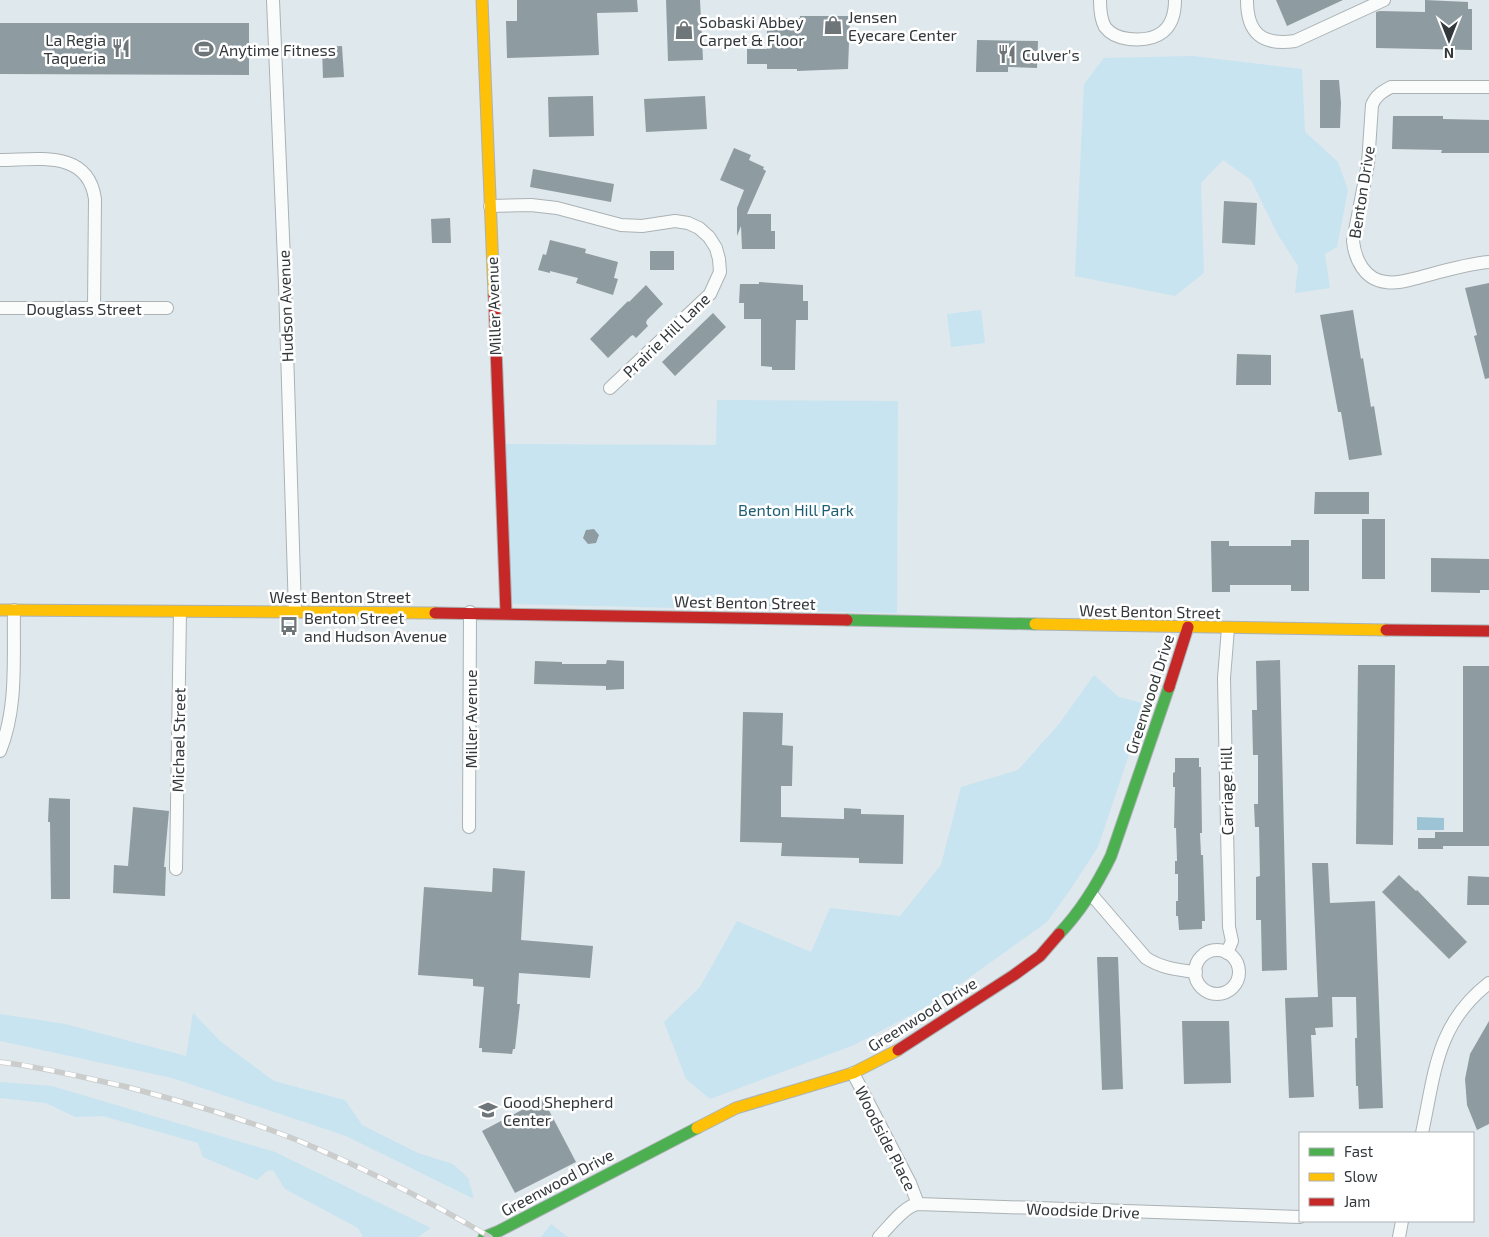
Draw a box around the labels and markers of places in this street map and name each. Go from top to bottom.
place label: Jensen Eyecare Center [848,7,958,44]
place label: Sobaski Abbey Carpet & Floor [699,12,805,49]
shop icon: Jensen Eyecare Center [822,14,844,36]
shop icon: Sobaski Abbey Carpet & Floor [673,19,695,41]
place label: La Regia Taqueria [43,30,106,67]
restaurant icon: La Regia Taqueria [110,37,132,59]
sports icon: Anytime Fitness [193,38,215,60]
place label: Anytime Fitness [219,40,336,59]
restaurant icon: Culver's [996,43,1018,65]
place label: Culver's [1022,45,1080,64]
place label: Benton Street and Hudson Avenue [304,608,447,645]
bus stop icon: Benton Street and Hudson Avenue [278,615,300,637]
place label: Good Shepherd Center [503,1092,613,1129]
school or university icon: Good Shepherd Center [477,1099,499,1121]

